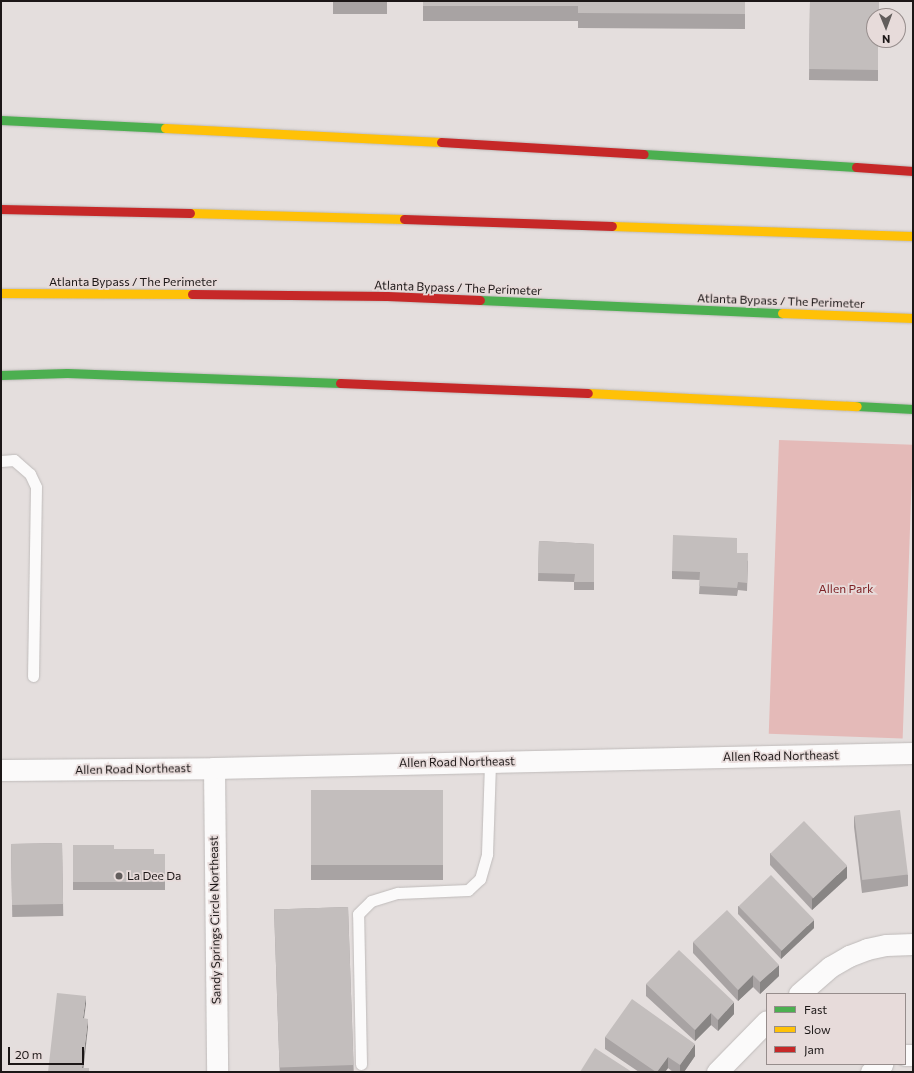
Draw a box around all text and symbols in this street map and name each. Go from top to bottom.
north arrow [866,8,906,48]
text: N [882,33,890,46]
street label: Atlanta Bypass / The Perimeter [49,275,217,289]
street label: Atlanta Bypass / The Perimeter [374,278,542,298]
street label: Atlanta Bypass / The Perimeter [697,291,865,311]
park label: Allen Park [819,582,873,596]
street label: Allen Road Northeast [723,748,839,764]
street label: Allen Road Northeast [399,754,515,770]
street label: Allen Road Northeast [75,761,191,777]
street label: Sandy Springs Circle Northeast [206,836,224,1004]
place label: La Dee Da [127,869,181,883]
marker: La Dee Da [114,871,124,881]
legend [766,993,906,1065]
text: Fast [804,1002,827,1016]
text: Slow [804,1022,831,1036]
scale bar [10,1039,86,1065]
text: Jam [804,1042,824,1056]
text: 20 m [15,1047,42,1061]

